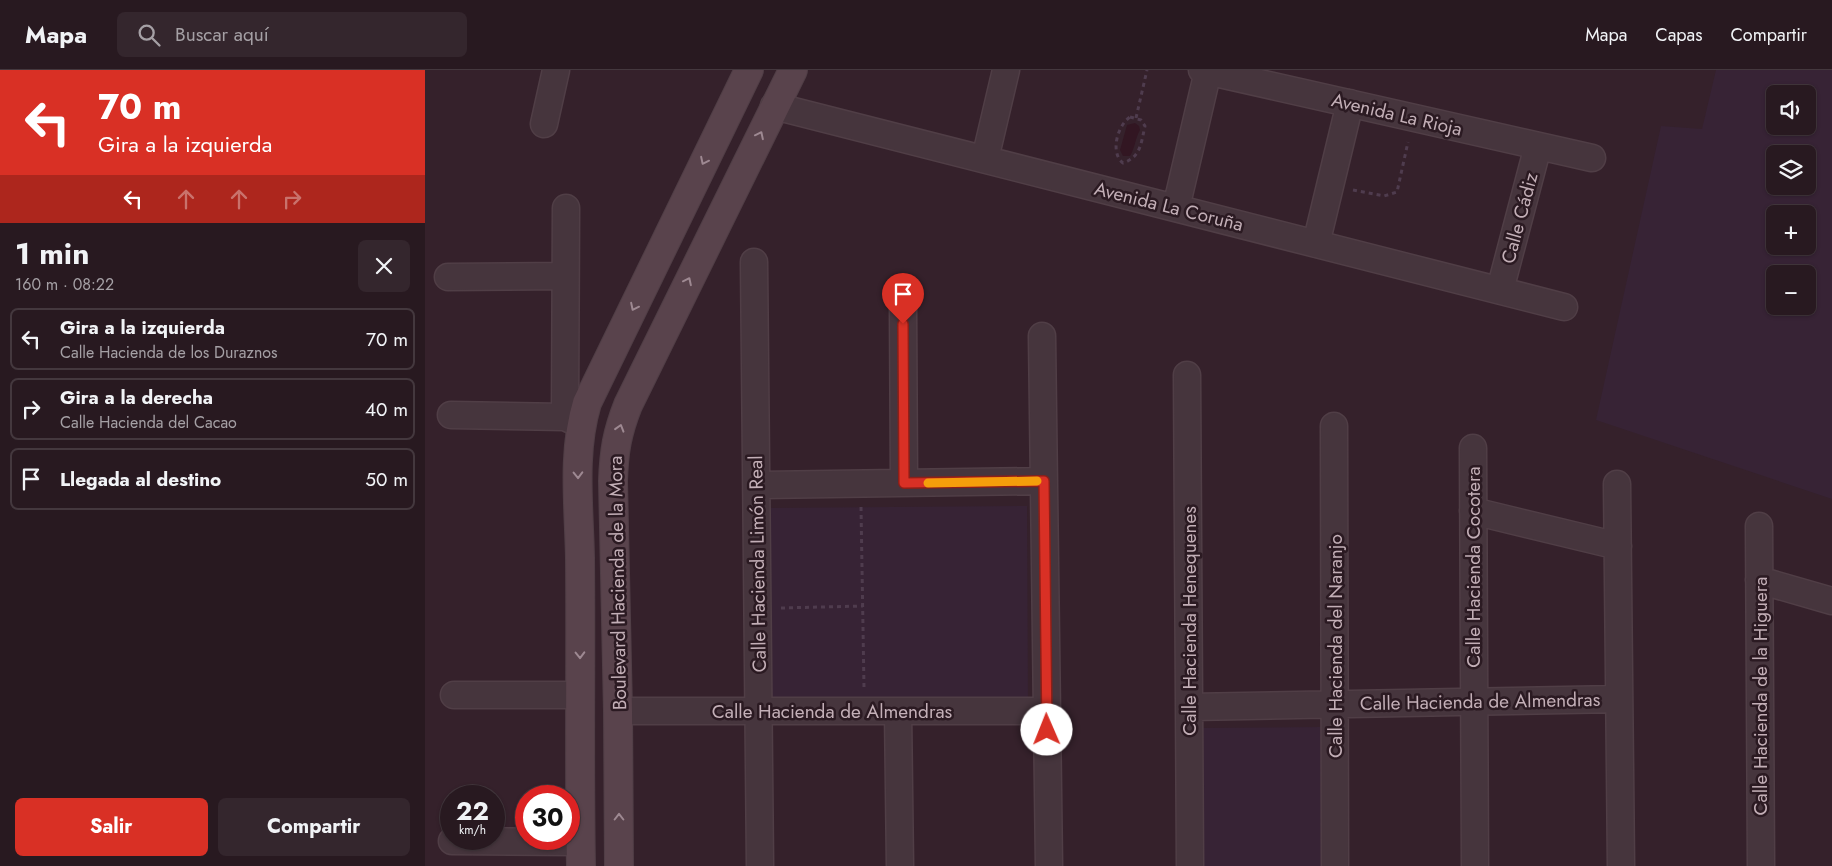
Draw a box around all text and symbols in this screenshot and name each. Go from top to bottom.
search box [117,12,467,57]
text: Mapa [25,17,87,52]
icon: search [135,21,163,49]
text: Buscar aquí [175,21,269,48]
text: Mapa [1585,22,1627,48]
text: Capas [1655,22,1703,48]
text: Compartir [1731,22,1807,48]
text: 70 m [98,82,181,132]
map controls [1766,85,1816,315]
button: sound [1766,85,1816,135]
street label: Avenida La Rioja [1329,86,1465,143]
icon: left [15,90,80,155]
text: Gira a la izquierda [98,128,272,160]
one-way arrow [754,131,764,140]
button: layers [1766,145,1816,195]
one-way arrow [700,156,710,165]
street label: Calle Cádiz [1494,169,1545,267]
street label: Avenida La Coruña [1092,175,1246,238]
icon: left [119,185,147,213]
icon: ahead [172,185,200,213]
icon: ahead [225,185,253,213]
icon: right [278,185,306,213]
button: + [1766,205,1816,255]
text: 1 min [15,232,89,275]
button: close [358,240,410,292]
button: − [1766,265,1816,315]
text: 160 m · 08:22 [15,273,114,296]
pin [882,273,924,324]
one-way arrow [682,277,693,286]
icon: arrive [889,280,917,308]
one-way arrow [629,302,640,311]
text: Gira a la izquierda [60,314,225,341]
icon: left [17,325,45,353]
text: 70 m [366,326,408,353]
text: Calle Hacienda de los Duraznos [60,341,278,364]
text: Gira a la derecha [60,384,213,411]
icon: right [17,395,45,423]
text: 40 m [365,396,408,423]
text: Calle Hacienda del Cacao [60,411,237,434]
one-way arrow [614,424,624,433]
street label: Calle Hacienda Limón Real [742,455,773,673]
street label: Boulevard Hacienda de la Mora [602,456,633,710]
icon: arrive [17,465,45,493]
text: Llegada al destino [60,466,221,493]
text: 50 m [365,466,408,493]
street label: Calle Hacienda Cocotera [1460,466,1487,668]
one-way arrow [573,472,583,479]
street label: Calle Hacienda Henequenes [1176,506,1203,736]
street label: Calle Hacienda del Naranjo [1322,534,1349,758]
street label: Calle Hacienda de la Higuera [1747,577,1774,815]
one-way arrow [575,652,585,659]
street label: Calle Hacienda de Almendras [1360,686,1601,717]
street label: Calle Hacienda de Almendras [712,698,953,725]
position arrow [1020,703,1072,755]
speed limit sign: 30 [515,785,580,850]
text: 22 [456,793,489,829]
button: Salir [15,798,208,856]
button: Compartir [218,798,410,856]
one-way arrow [614,813,624,821]
text: km/h [459,821,486,839]

